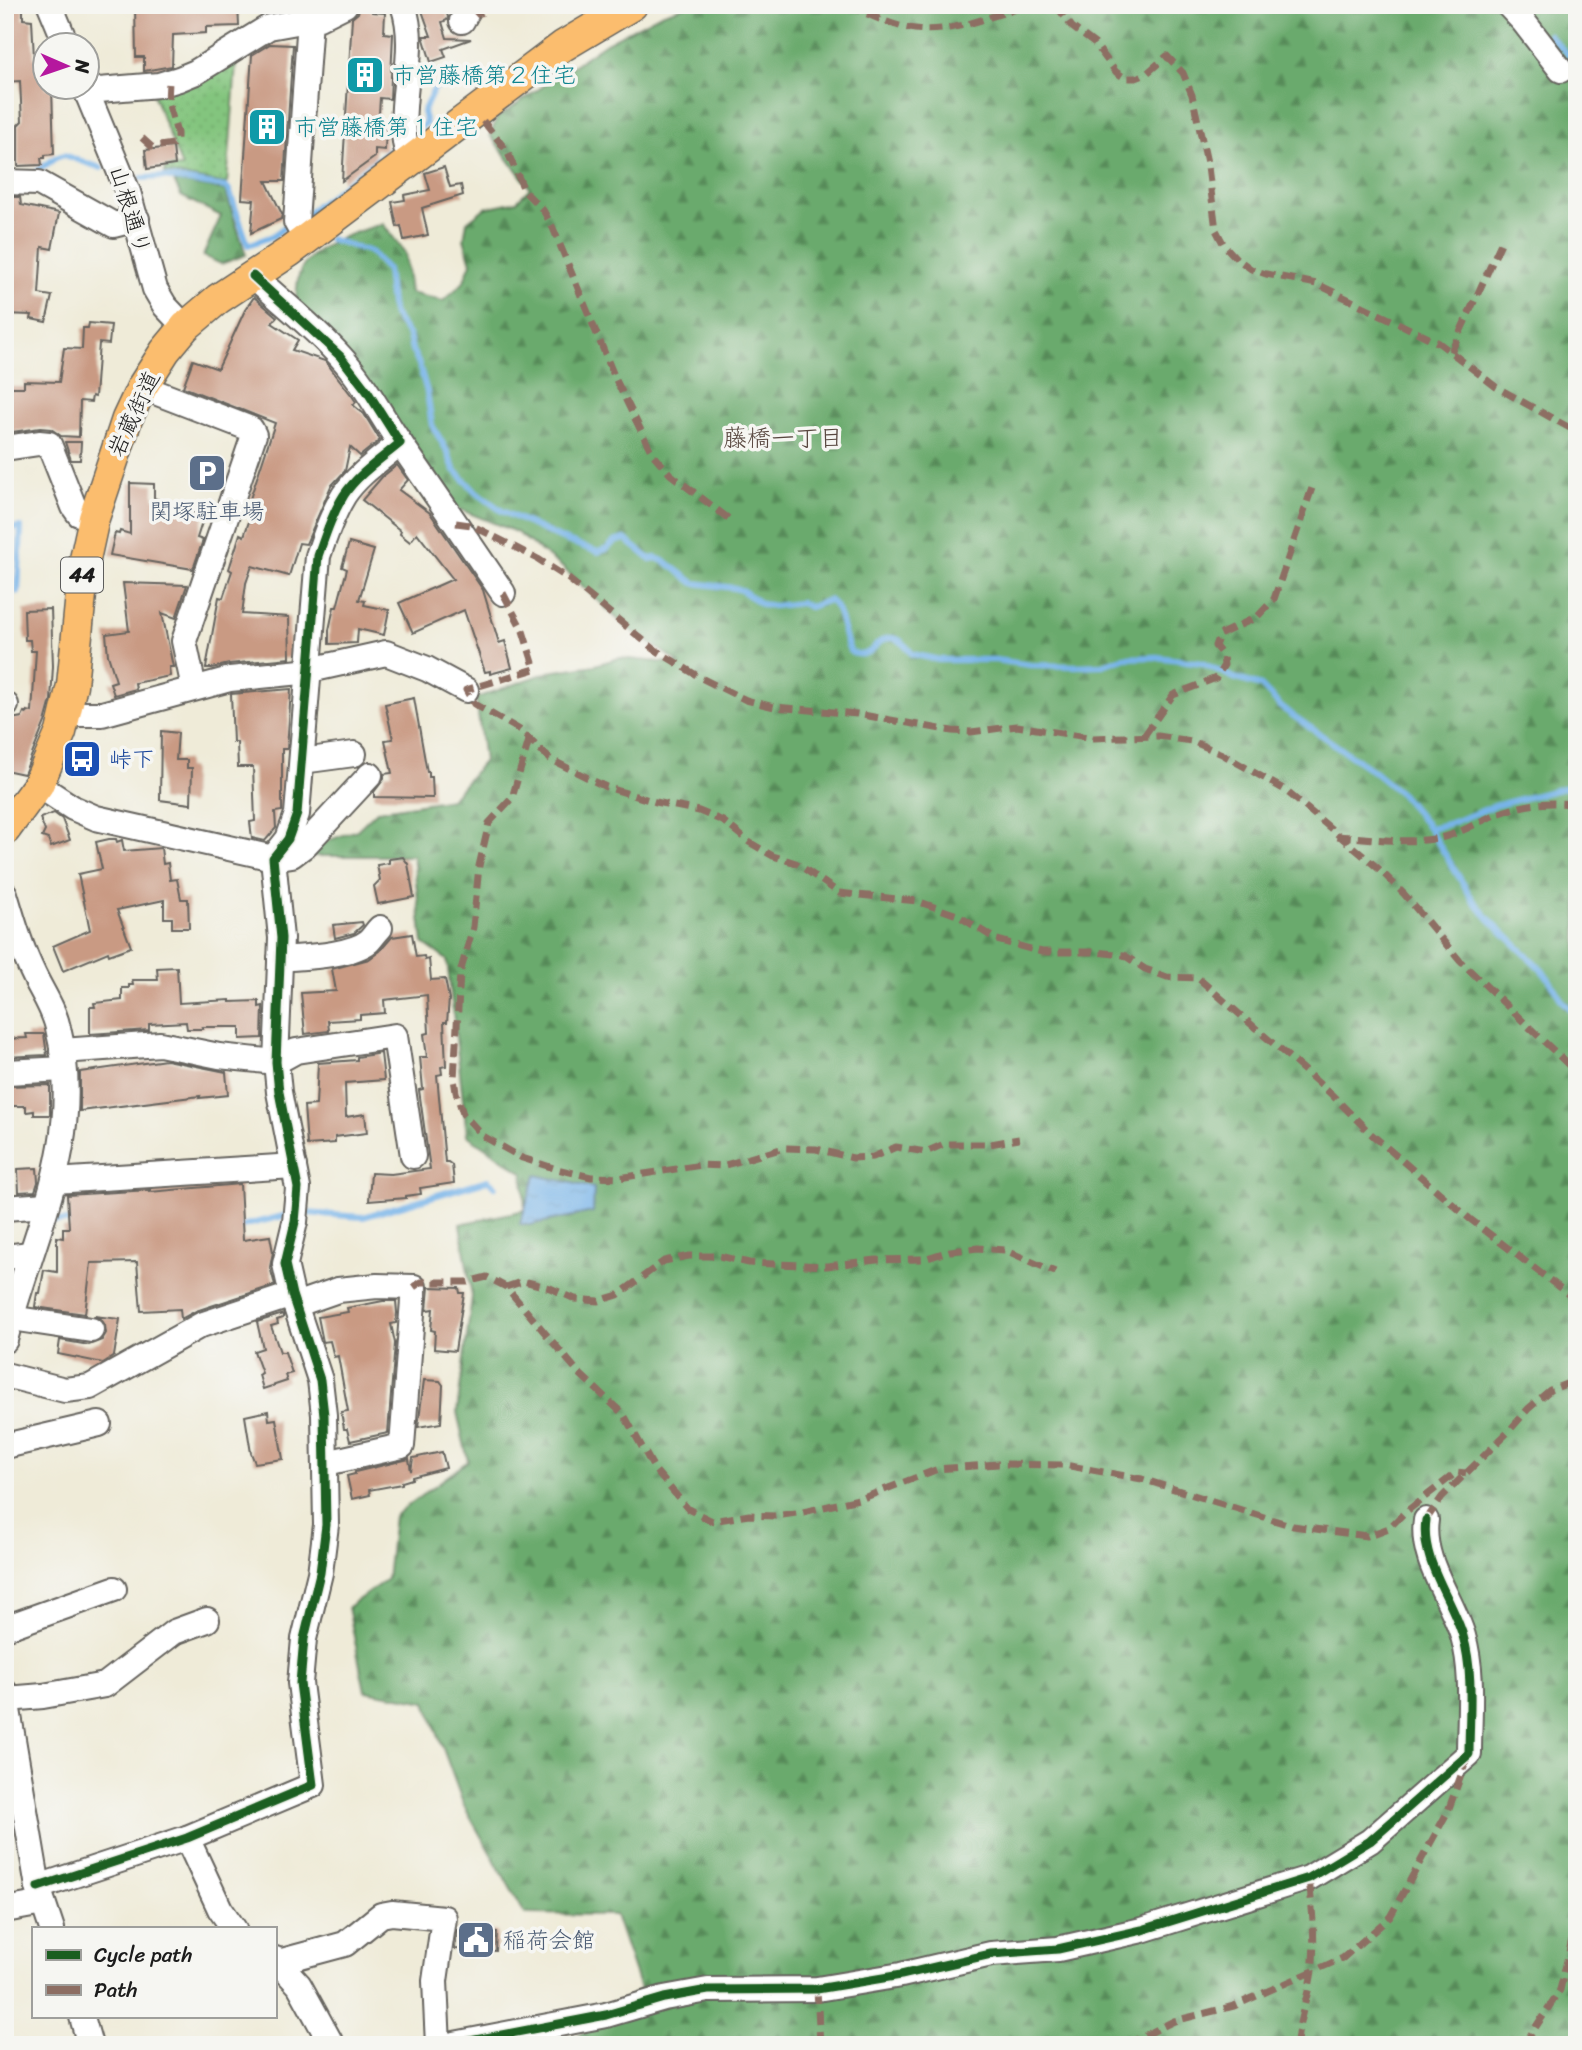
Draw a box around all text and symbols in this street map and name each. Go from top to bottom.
north arrow [32,32,102,102]
building icon: 市営藤橋第２住宅 [344,54,386,96]
place label: 市営藤橋第２住宅 [392,55,576,96]
text: N [66,58,99,75]
building icon: 市営藤橋第１住宅 [246,106,288,148]
place label: 市営藤橋第１住宅 [294,107,478,148]
street label: 山根通り [97,160,163,260]
street label: 岩蔵街道 [96,364,172,464]
district label: 藤橋一丁目 [723,417,843,459]
parking icon: 関塚駐車場 [186,452,228,494]
place label: 関塚駐車場 [150,491,265,532]
road number: 44 [61,558,103,592]
bus stop icon: 峠下 [61,738,103,780]
place label: 峠下 [109,739,155,780]
public building icon: 稲荷会館 [455,1919,497,1961]
place label: 稲荷会館 [503,1920,595,1961]
legend [32,1927,276,2018]
text: Cycle path [94,1936,193,1974]
text: Path [94,1971,137,2009]

